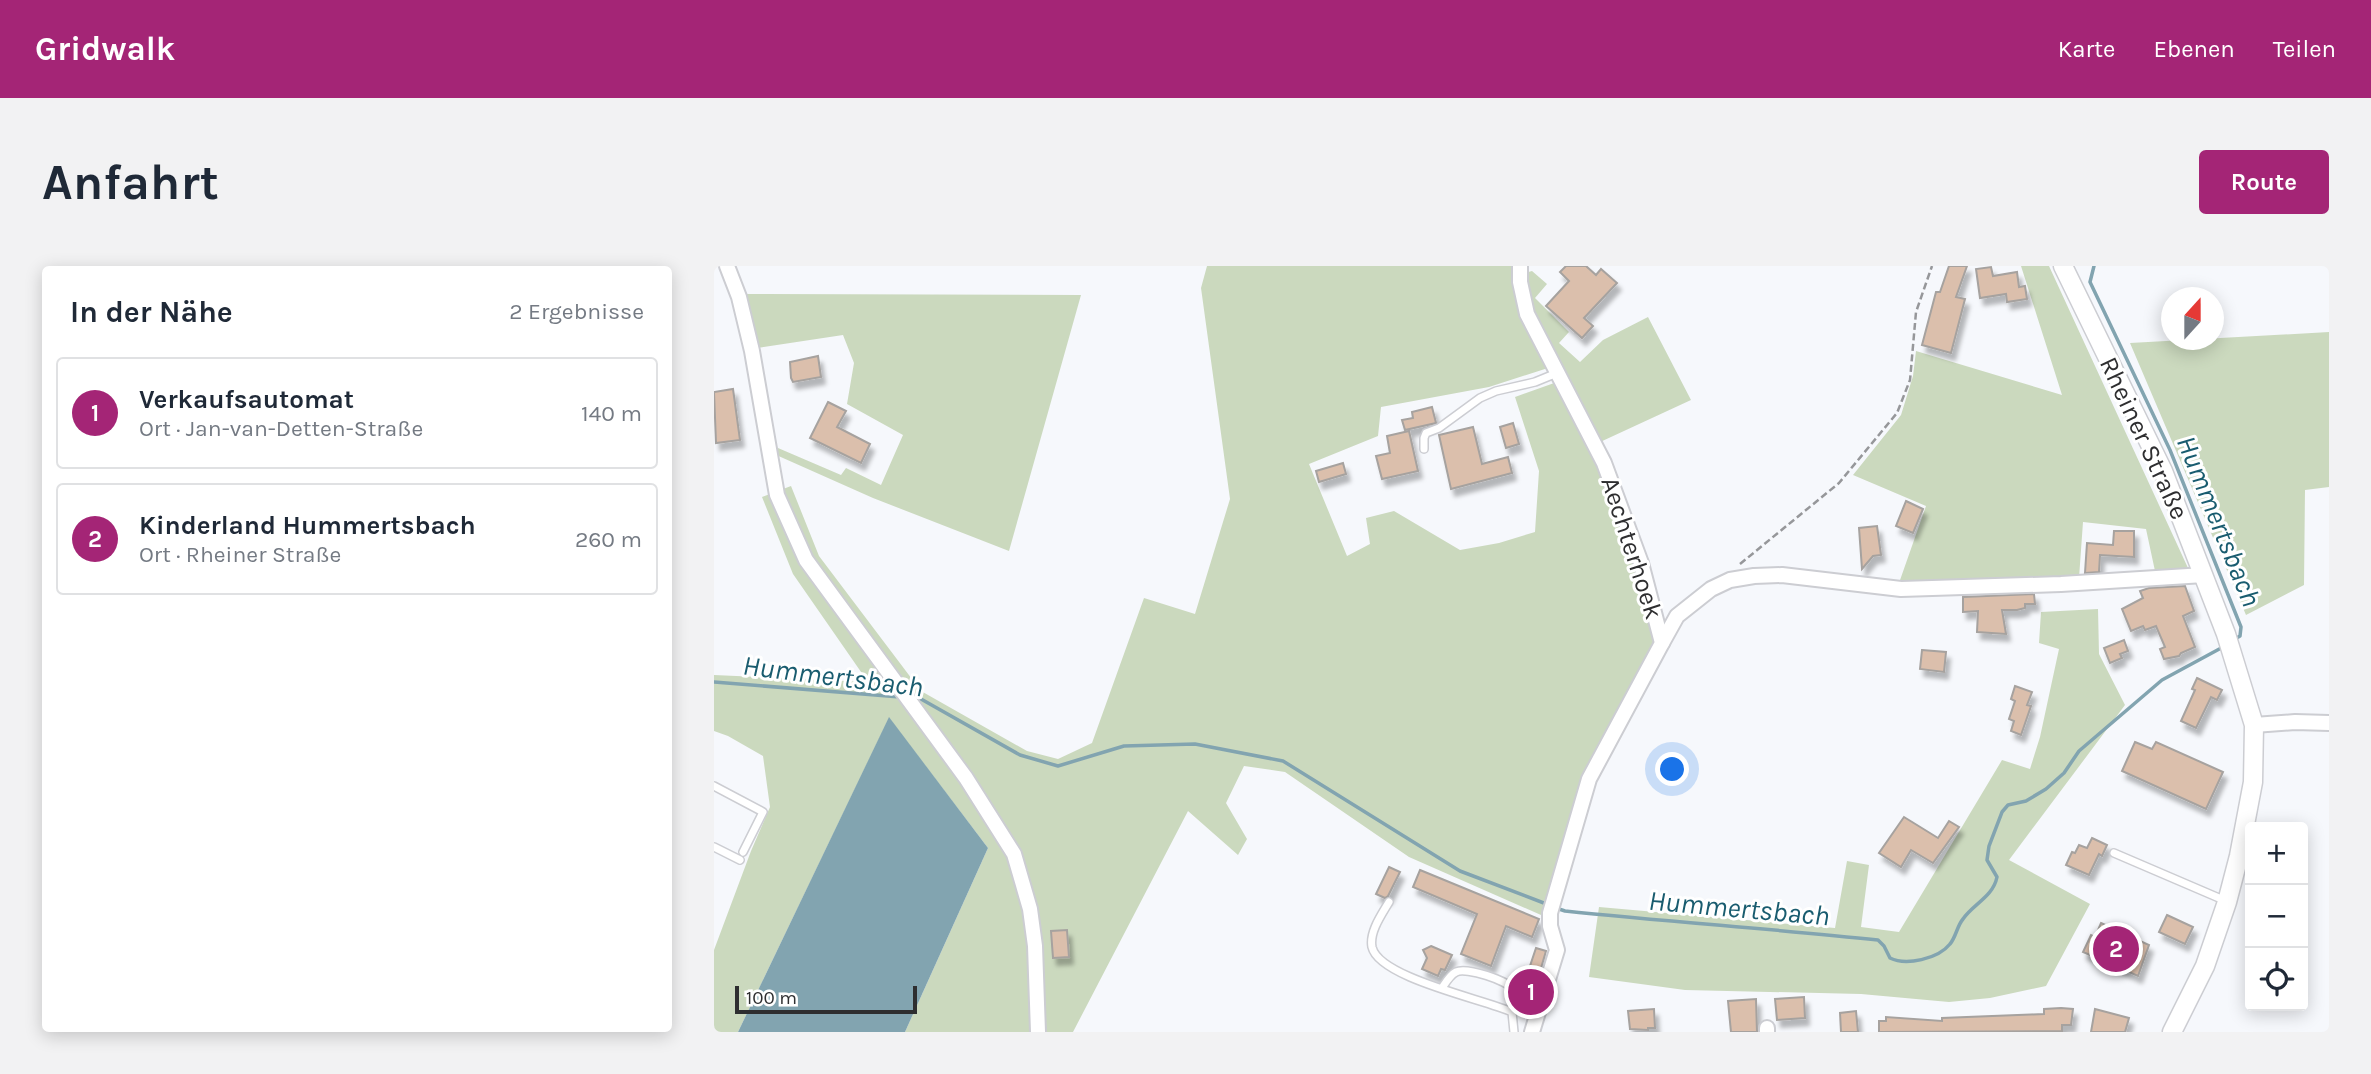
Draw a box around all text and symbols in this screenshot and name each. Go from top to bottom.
text: Gridwalk [35,30,175,68]
text: Karte [2058,35,2115,63]
text: Ebenen [2153,35,2235,63]
text: Teilen [2273,35,2336,63]
button: Route [2199,150,2329,214]
text: Anfahrt [42,154,219,211]
north arrow [2161,287,2224,350]
text: In der Nähe [70,294,233,330]
text: 2 Ergebnisse [509,298,644,325]
street label: Rheiner Straße [2093,352,2195,524]
text: Verkaufsautomat [139,384,354,415]
text: 1 [91,400,99,427]
text: 140 m [581,400,642,427]
text: Ort · Jan-van-Detten-Straße [139,415,423,442]
water label: Hummertsbach [2170,431,2268,611]
street label: Aechterhoek [1594,473,1670,623]
text: Kinderland Hummertsbach [139,510,476,541]
text: 2 [88,526,102,553]
text: 260 m [575,526,642,553]
text: Ort · Rheiner Straße [139,541,341,568]
water label: Hummertsbach [741,649,925,703]
your location [1655,752,1689,786]
map controls [2245,822,2308,1011]
button: + [2245,822,2308,885]
water label: Hummertsbach [1647,884,1831,932]
button: − [2245,885,2308,948]
pin: 2 [2093,923,2139,975]
button: locate [2245,948,2308,1011]
pin: 1 [1508,966,1554,1018]
scale bar [735,983,917,1015]
text: 100 m [746,987,797,1009]

